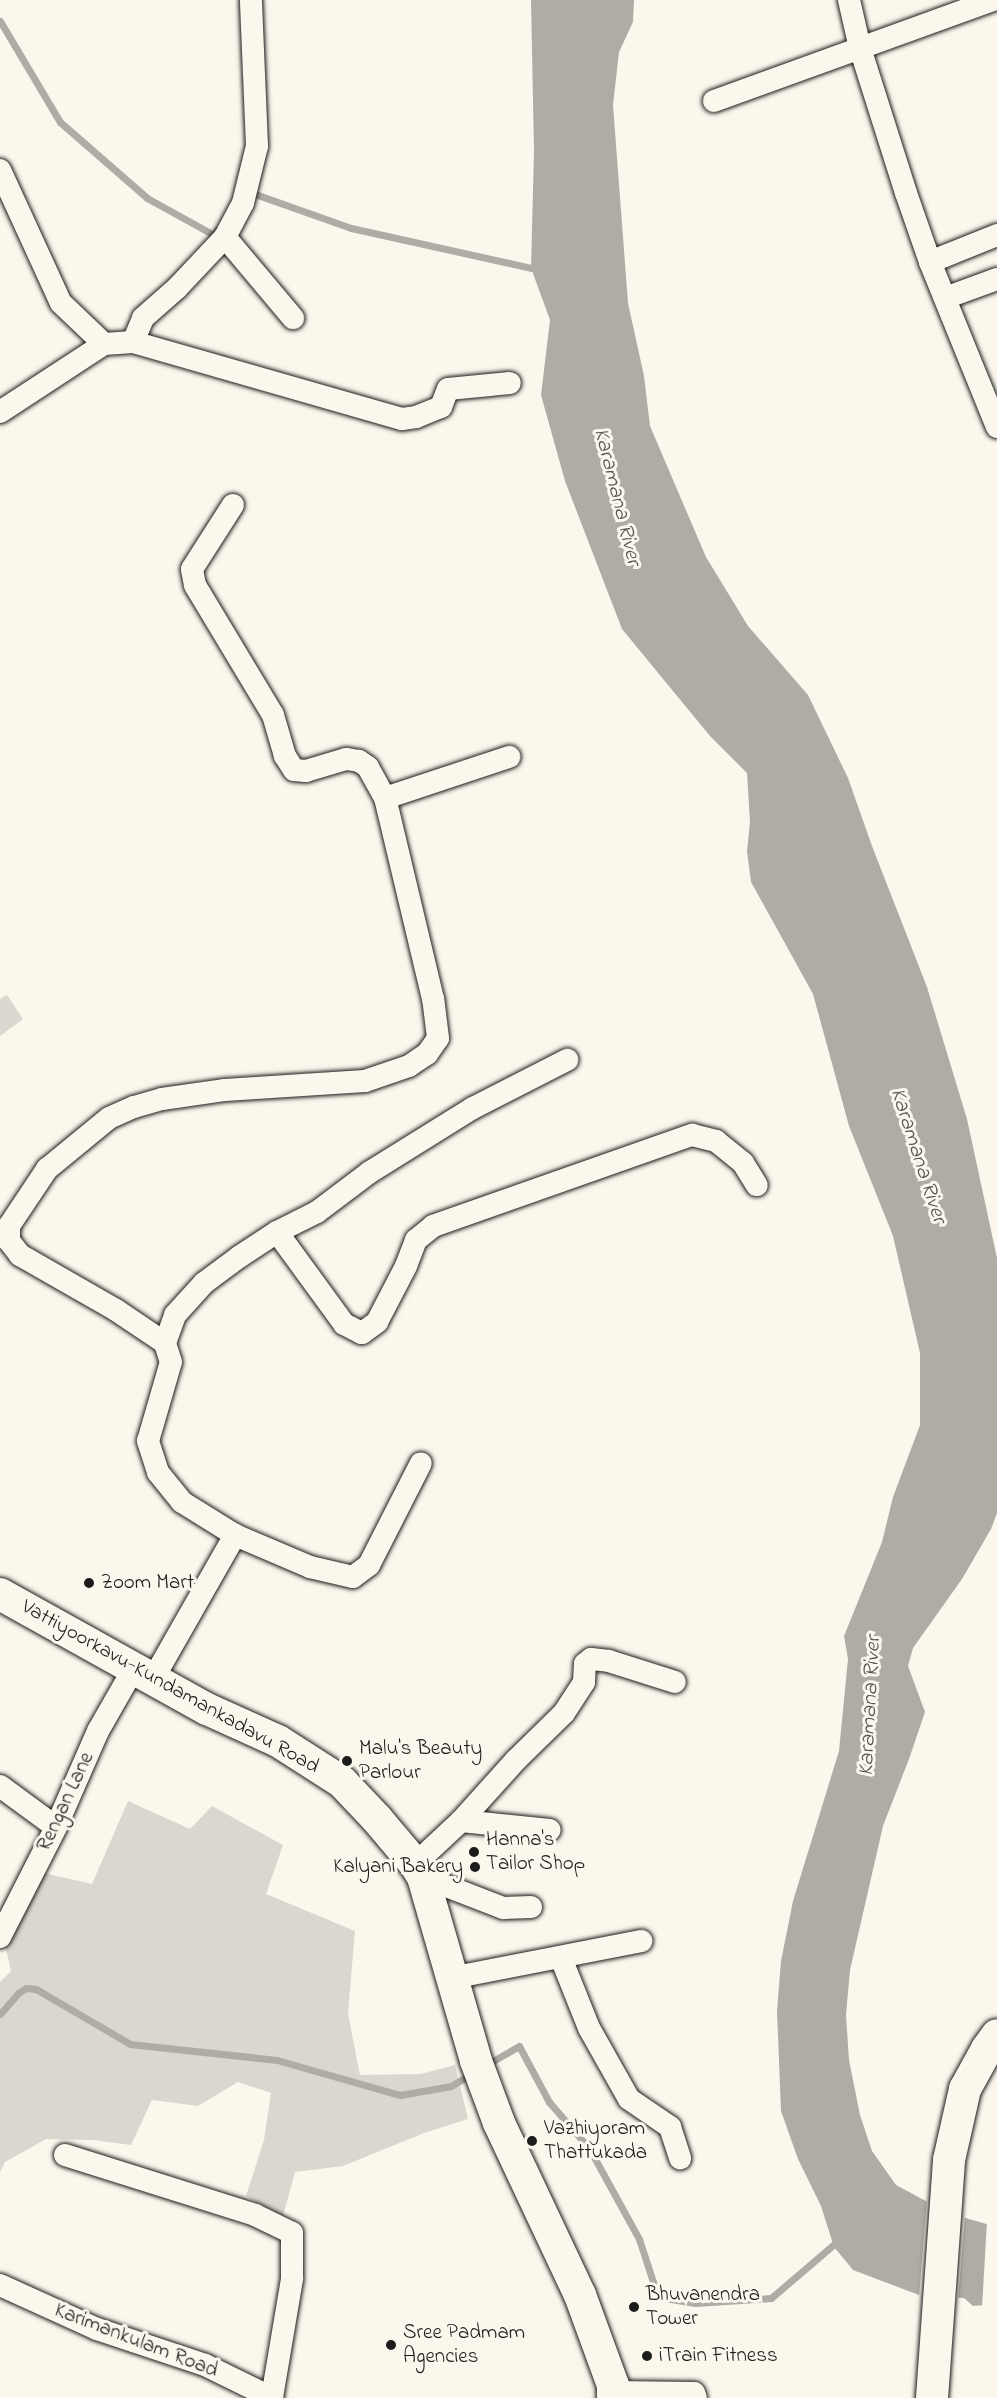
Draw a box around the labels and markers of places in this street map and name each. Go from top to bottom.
place label: Zoom Mart [101,1570,194,1596]
marker: Zoom Mart [82,1576,96,1590]
place label: Malu's Beauty Parlour [359,1736,482,1786]
marker: Malu's Beauty Parlour [340,1754,354,1768]
place label: Hanna's Tailor Shop [486,1827,585,1877]
marker: Hanna's Tailor Shop [467,1845,481,1859]
place label: Kalyani Bakery [333,1854,463,1880]
marker: Kalyani Bakery [468,1860,482,1874]
place label: Vazhiyoram Thattukada [544,2116,647,2166]
marker: Vazhiyoram Thattukada [525,2134,539,2148]
place label: Bhuvanendra Tower [646,2282,760,2332]
marker: Bhuvanendra Tower [627,2300,641,2314]
place label: Sree Padmam Agencies [403,2320,525,2370]
marker: Sree Padmam Agencies [384,2338,398,2352]
place label: iTrain Fitness [659,2343,778,2369]
marker: iTrain Fitness [640,2349,654,2363]

